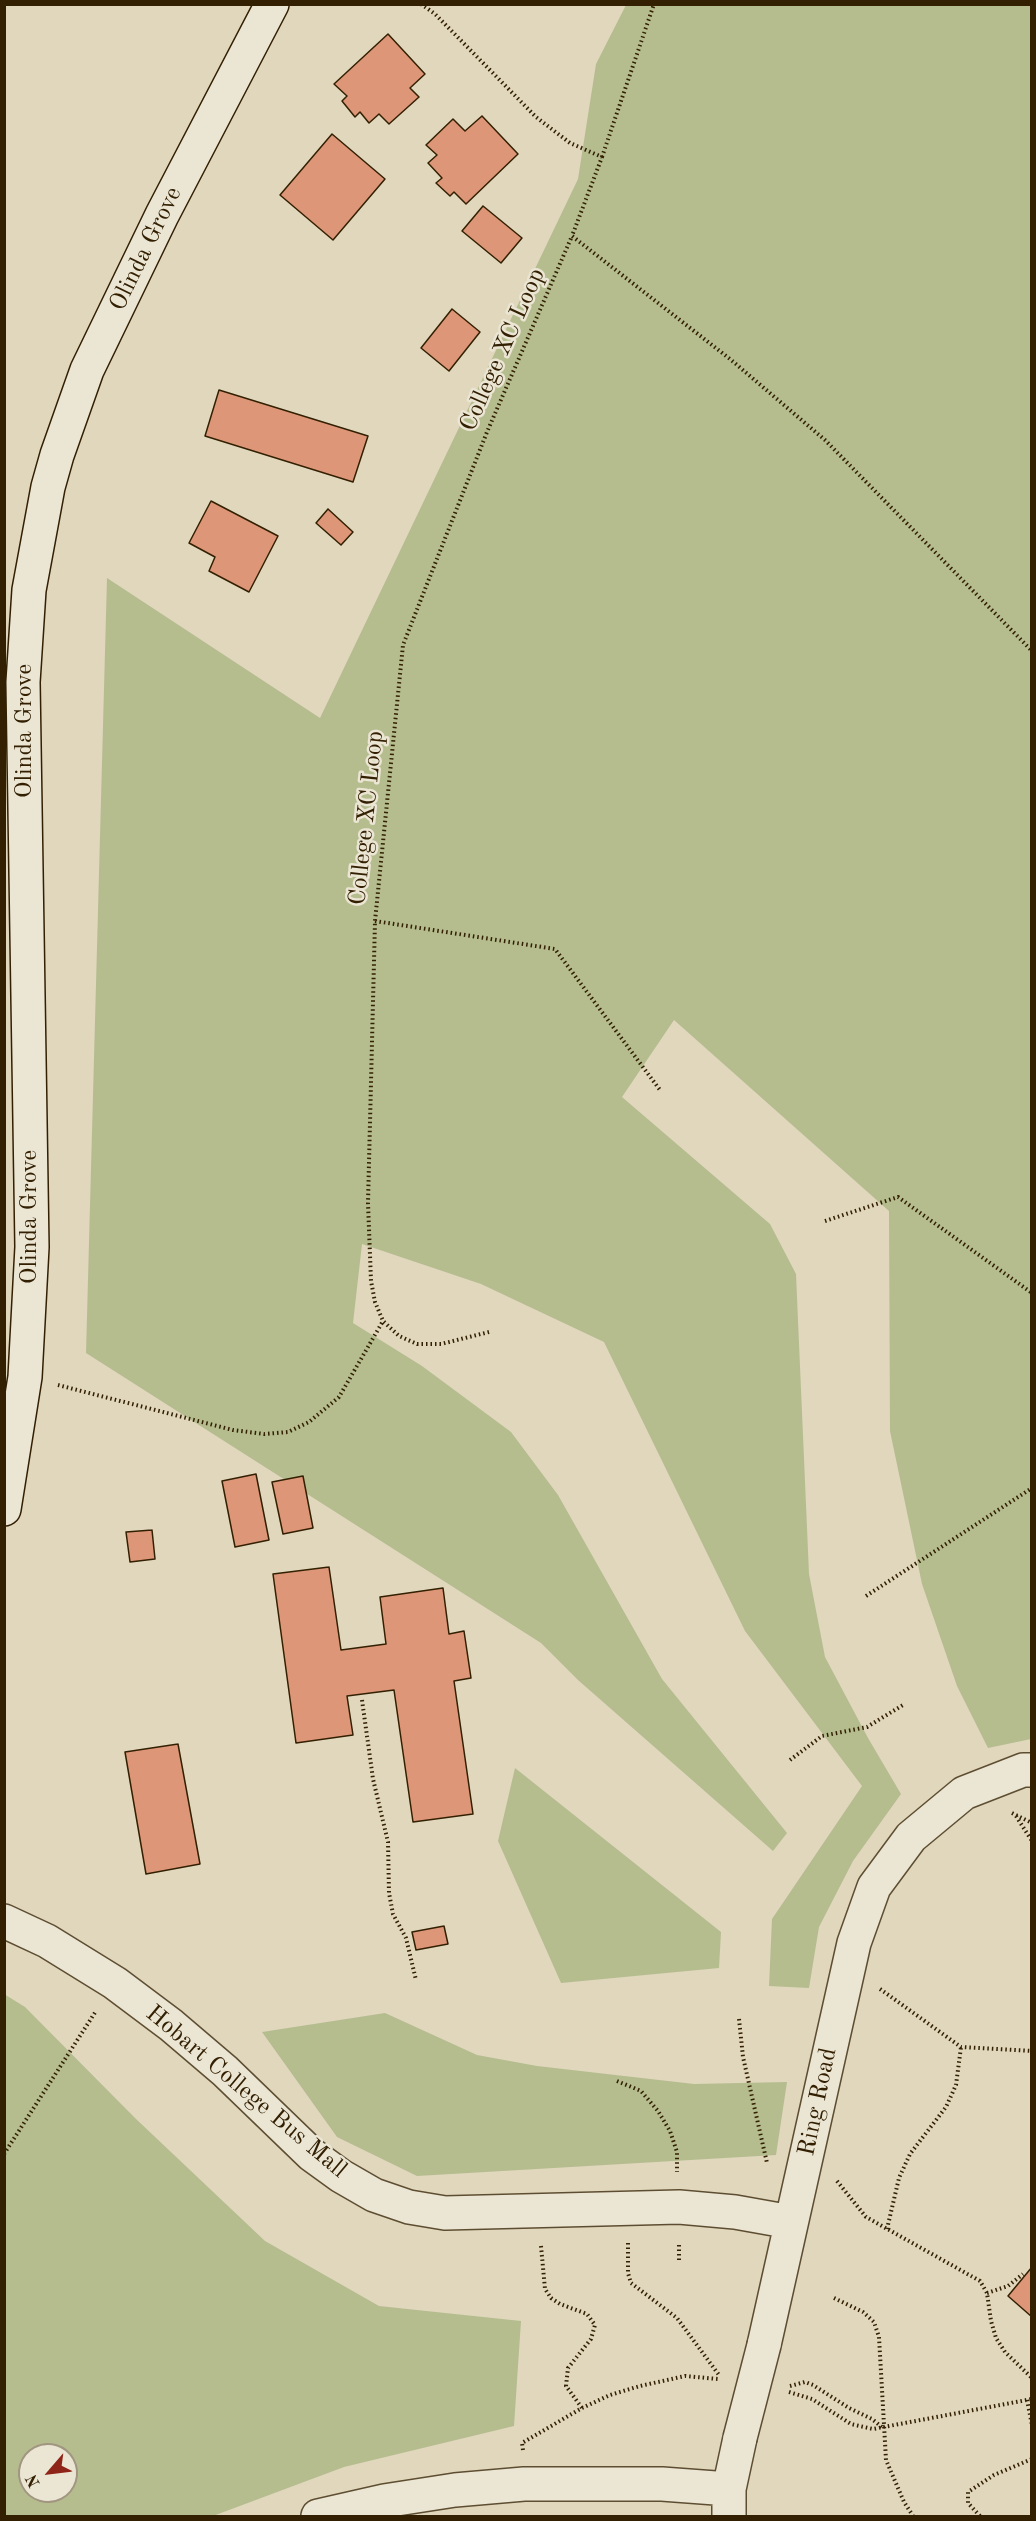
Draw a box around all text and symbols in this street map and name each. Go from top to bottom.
street label: Olinda Grove [104,182,188,316]
street label: College XC Loop [454,264,552,436]
street label: Olinda Grove [11,664,39,798]
street label: College XC Loop [344,729,390,907]
street label: Olinda Grove [16,1150,44,1284]
street label: Hobart College Bus Mall [139,1999,353,2185]
street label: Ring Road [793,2045,843,2159]
north arrow [18,2443,78,2503]
text: N [24,2471,44,2490]

